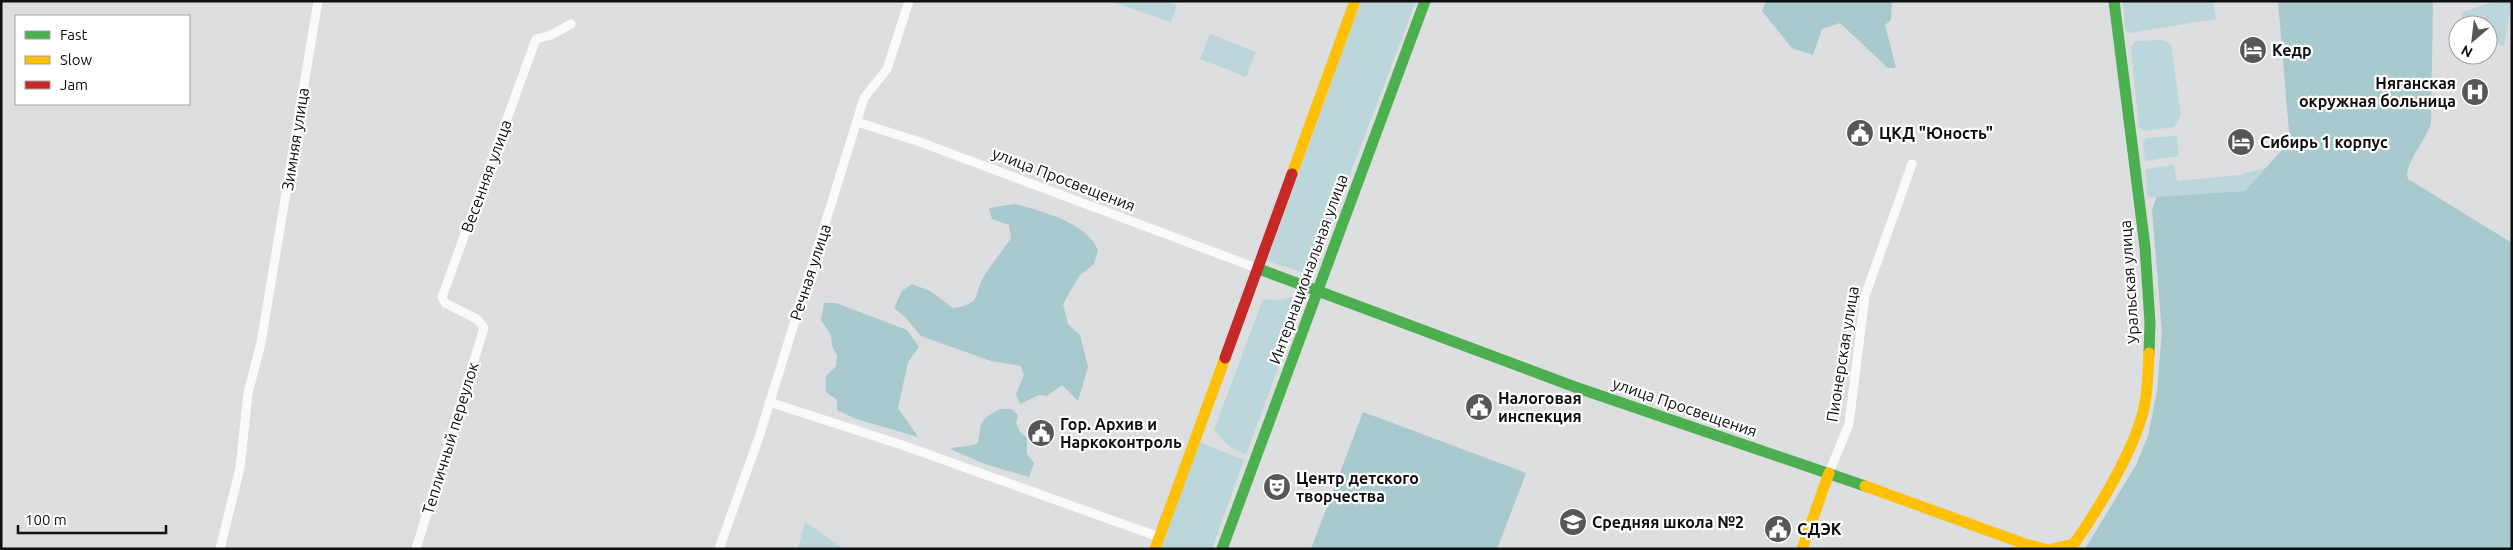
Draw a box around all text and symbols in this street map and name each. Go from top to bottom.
legend [15,15,190,105]
north arrow [2448,15,2498,65]
text: Fast [60,26,88,43]
hotel icon: Кедр [2238,35,2268,65]
place label: Кедр [2272,41,2312,59]
text: N [2459,42,2475,61]
text: Slow [60,51,93,68]
place label: Няганская окружная больница [2299,74,2456,110]
text: Jam [60,76,88,93]
hospital icon: Няганская окружная больница [2460,77,2490,107]
street label: Зимняя улица [278,86,312,192]
street label: Весенняя улица [457,117,515,235]
public building icon: ЦКД "Юность" [1845,118,1875,148]
place label: ЦКД "Юность" [1879,124,1993,142]
hotel icon: Сибирь 1 корпус [2226,127,2256,157]
place label: Сибирь 1 корпус [2260,133,2388,151]
street label: улица Просвещения [990,143,1138,215]
street label: Интернациональная улица [1265,172,1351,366]
street label: Уральская улица [2116,219,2142,345]
street label: Речная улица [786,222,834,322]
street label: Пионерская улица [1822,285,1862,423]
street label: Тепличный переулок [418,360,482,516]
street label: улица Просвещения [1610,374,1760,440]
place label: Налоговая инспекция [1498,389,1582,425]
public building icon: Налоговая инспекция [1464,392,1494,422]
place label: Гор. Архив и Наркоконтроль [1060,415,1182,451]
public building icon: Гор. Архив и Наркоконтроль [1026,418,1056,448]
place label: Центр детского творчества [1296,469,1419,505]
theatre icon: Центр детского творчества [1262,472,1292,502]
scale bar [18,502,165,534]
school or university icon: Средняя школа №2 [1558,507,1588,537]
text: 100 m [25,511,67,528]
place label: Средняя школа №2 [1592,513,1744,531]
public building icon: СДЭК [1763,514,1793,544]
place label: СДЭК [1797,520,1842,538]

